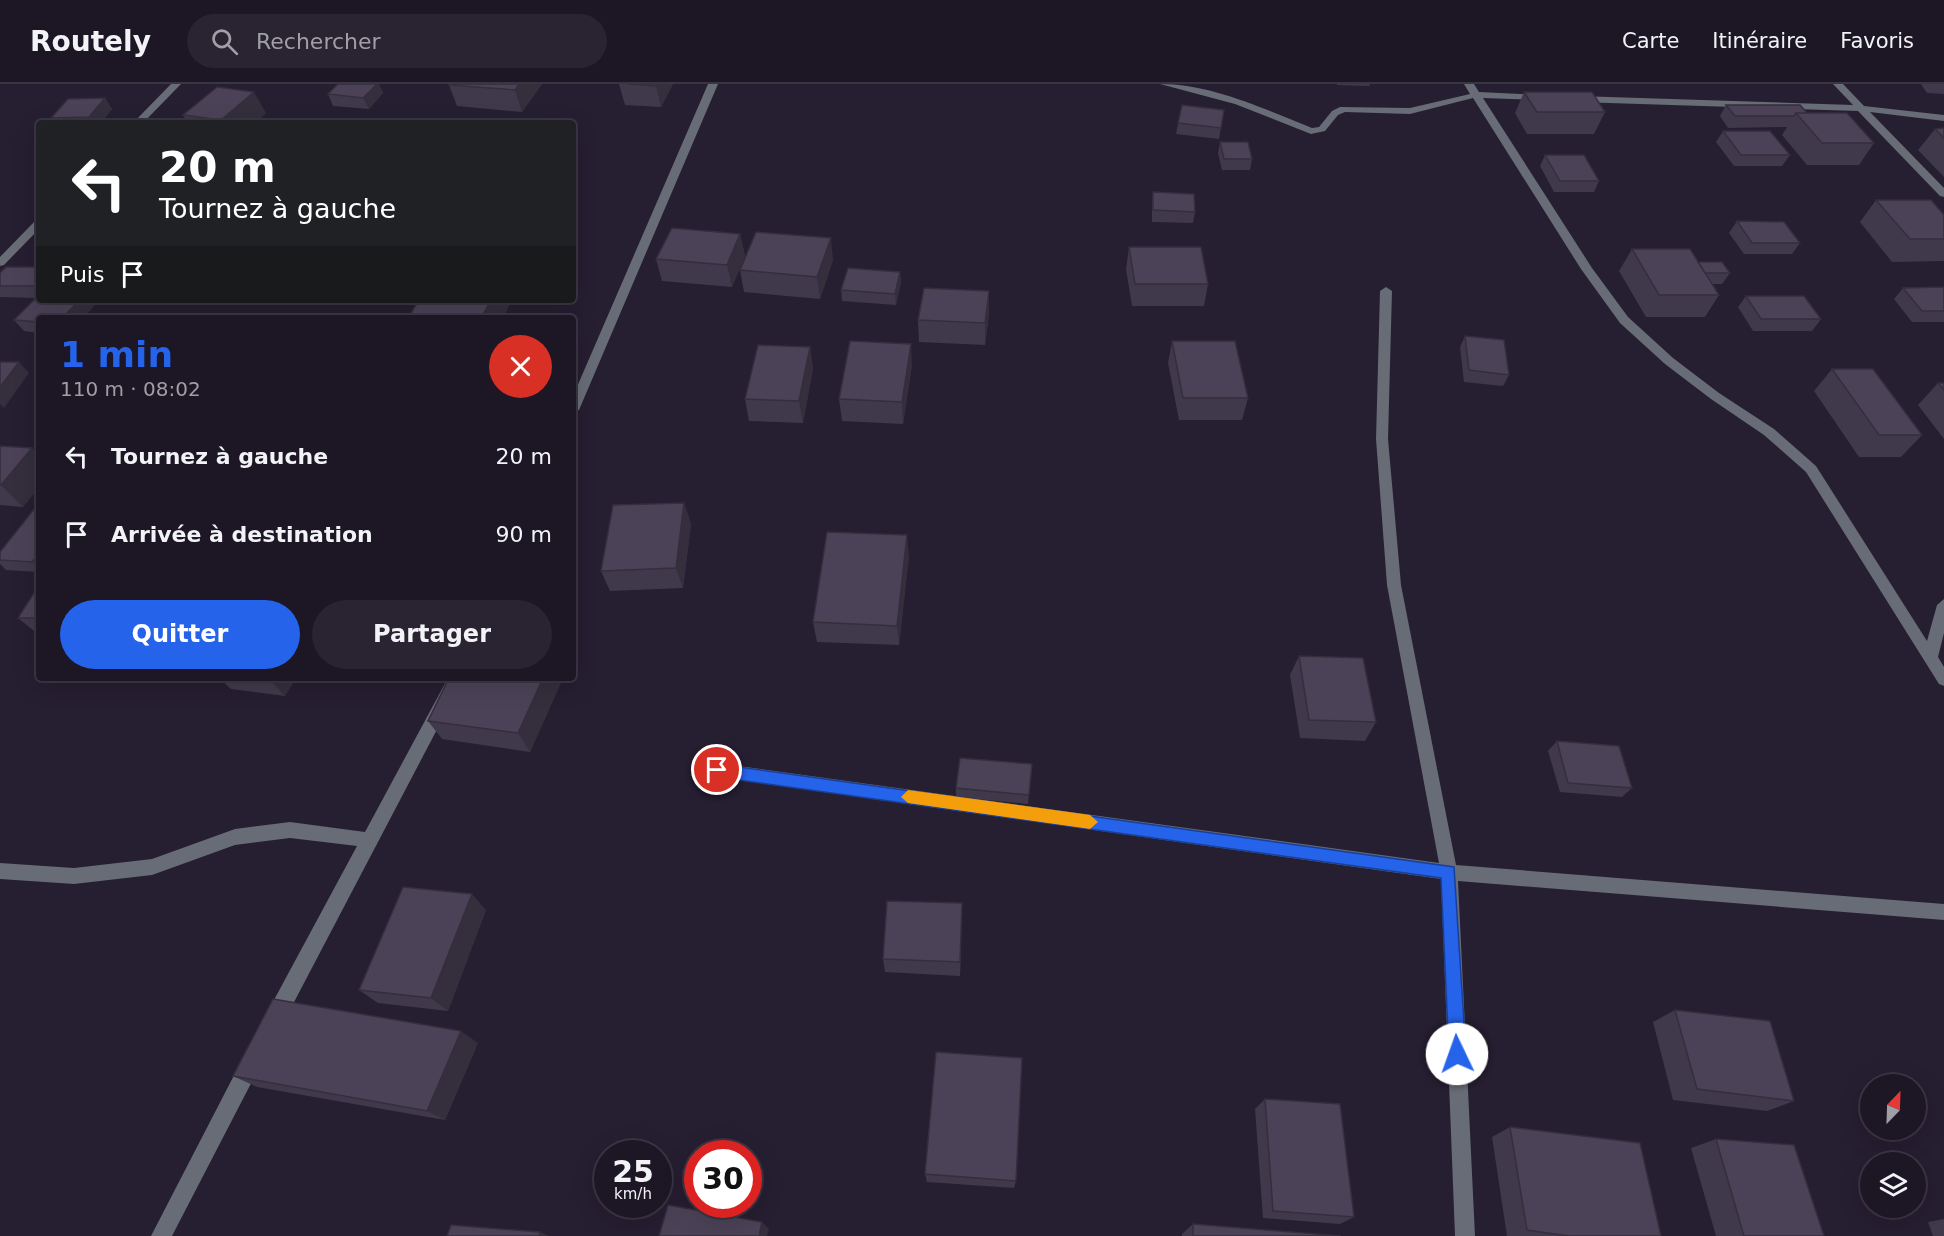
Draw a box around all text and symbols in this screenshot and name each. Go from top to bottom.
search box [187,14,607,68]
text: Routely [30,25,151,58]
icon: search [208,25,241,58]
text: Rechercher [256,29,381,54]
text: Carte [1622,29,1679,53]
text: Itinéraire [1712,29,1807,53]
text: Favoris [1840,29,1914,53]
text: 20 m [159,143,276,192]
icon: left [60,144,138,222]
text: Tournez à gauche [159,193,396,224]
icon: arrive [116,258,149,291]
text: Puis [60,262,104,287]
text: 1 min [60,334,173,375]
button: close [489,335,552,398]
text: 110 m · 08:02 [60,377,201,401]
icon: left [60,440,93,473]
text: Tournez à gauche [111,444,328,469]
text: 20 m [496,444,552,469]
icon: arrive [60,518,93,551]
text: Arrivée à destination [111,522,373,547]
text: 90 m [496,522,552,547]
button: Quitter [60,600,300,669]
button: Partager [312,600,552,669]
pin [691,744,742,795]
icon: arrive [700,753,733,786]
position arrow [1425,1022,1489,1086]
north arrow [1860,1074,1926,1140]
map controls [1860,1074,1926,1218]
speed limit sign: 30 [684,1140,762,1218]
button: layers [1860,1152,1926,1218]
text: 25 [612,1154,654,1189]
text: km/h [614,1185,652,1203]

